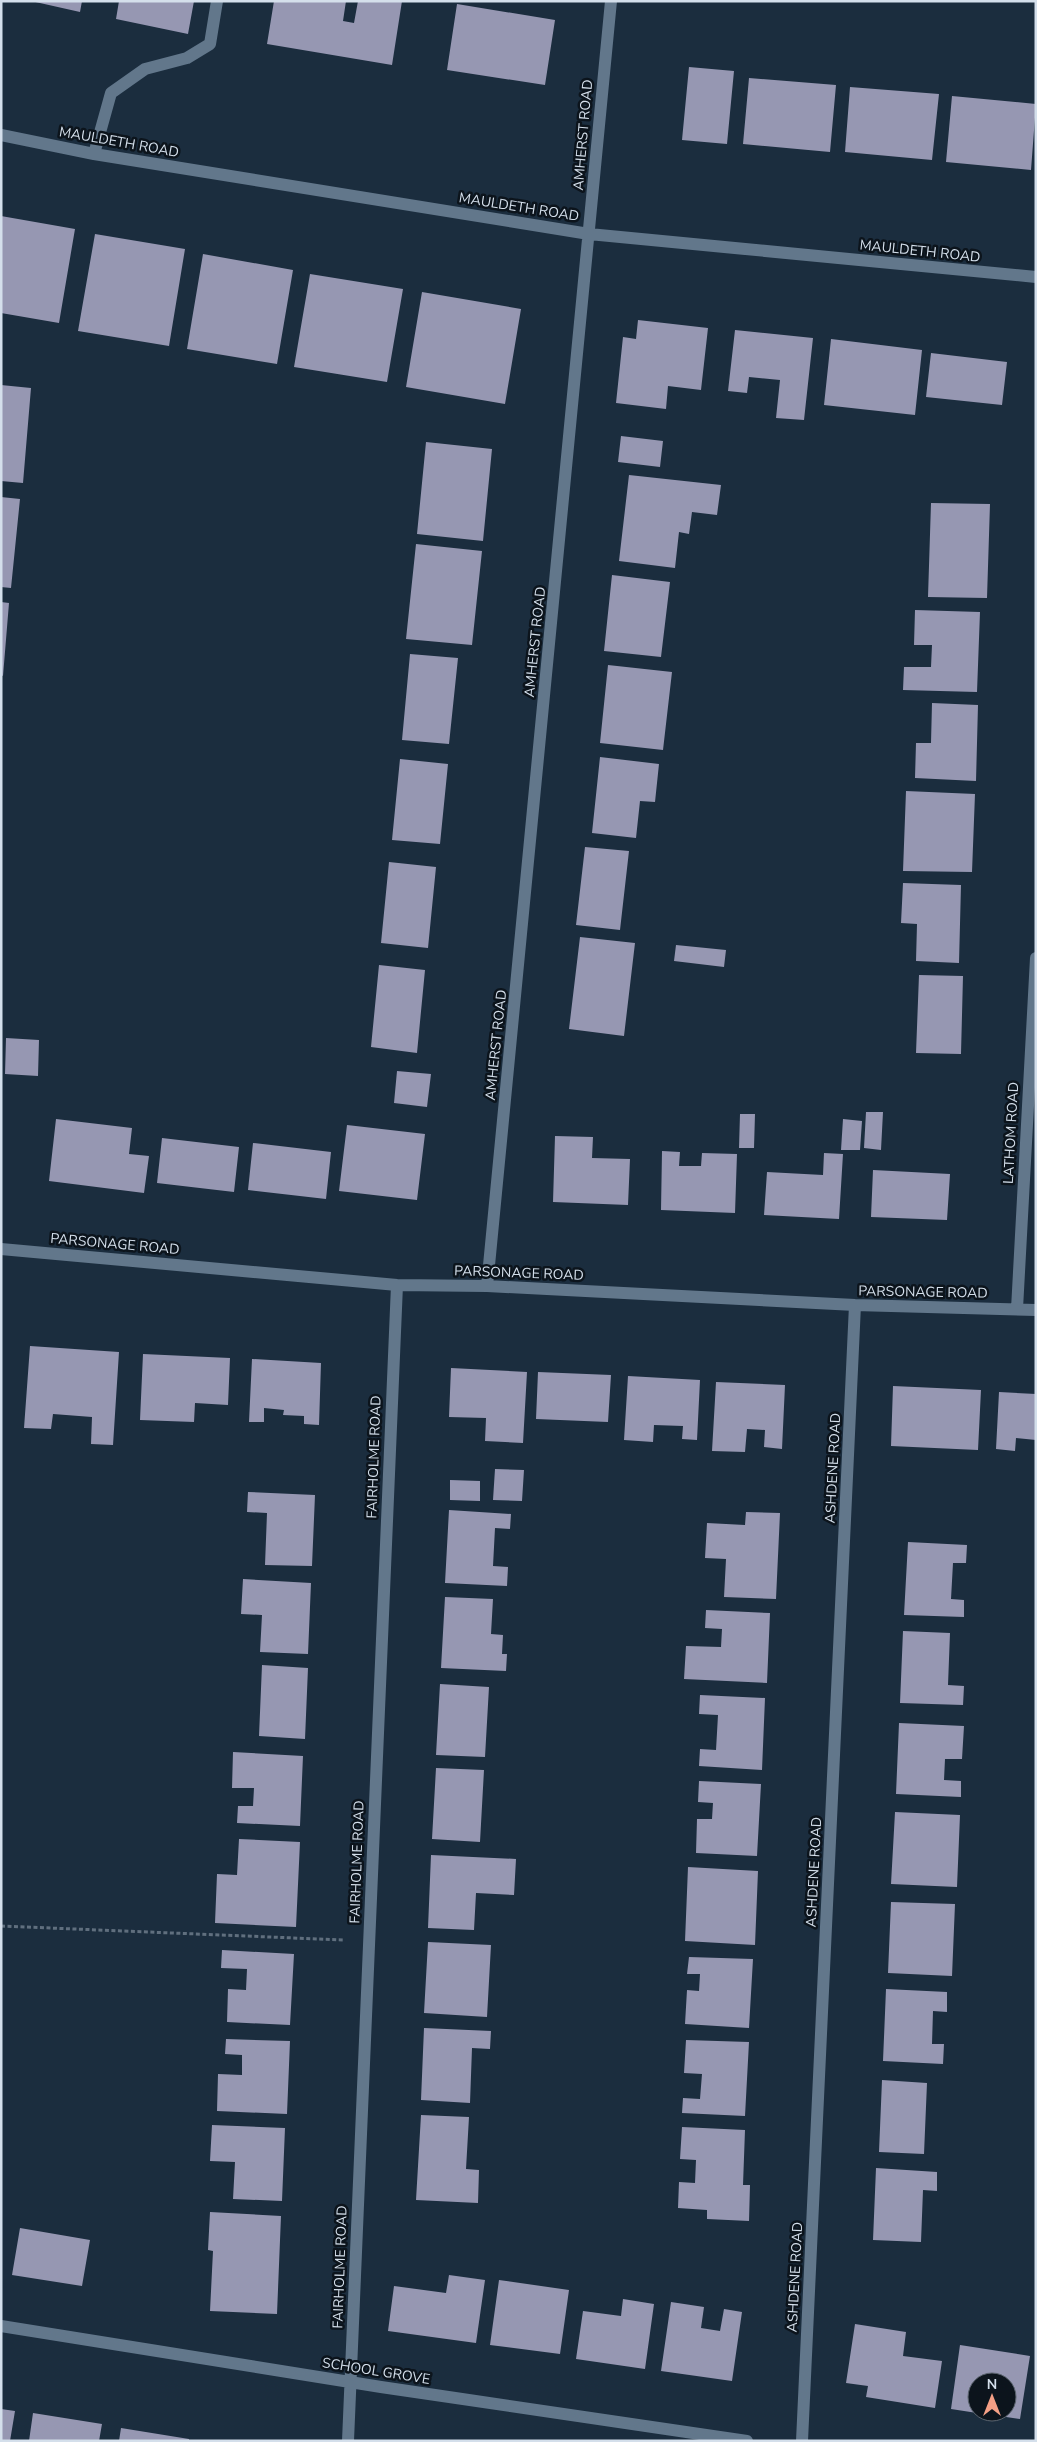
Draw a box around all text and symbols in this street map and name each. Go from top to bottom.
street label: AMHERST ROAD [569,79,597,191]
street label: MAULDETH ROAD [58,122,180,162]
street label: MAULDETH ROAD [458,188,580,226]
street label: MAULDETH ROAD [859,235,981,267]
street label: AMHERST ROAD [520,586,550,698]
street label: AMHERST ROAD [481,989,511,1101]
street label: LATHOM ROAD [999,1081,1023,1185]
street label: PARSONAGE ROAD [50,1229,180,1259]
street label: PARSONAGE ROAD [454,1261,584,1285]
street label: PARSONAGE ROAD [858,1281,988,1303]
street label: FAIRHOLME ROAD [362,1395,386,1519]
street label: ASHDENE ROAD [821,1412,845,1524]
street label: FAIRHOLME ROAD [345,1800,369,1924]
street label: ASHDENE ROAD [802,1816,826,1928]
street label: FAIRHOLME ROAD [328,2205,352,2329]
street label: ASHDENE ROAD [783,2221,807,2333]
street label: SCHOOL GROVE [321,2353,431,2389]
north arrow [967,2372,1017,2422]
text: N [987,2375,997,2394]

